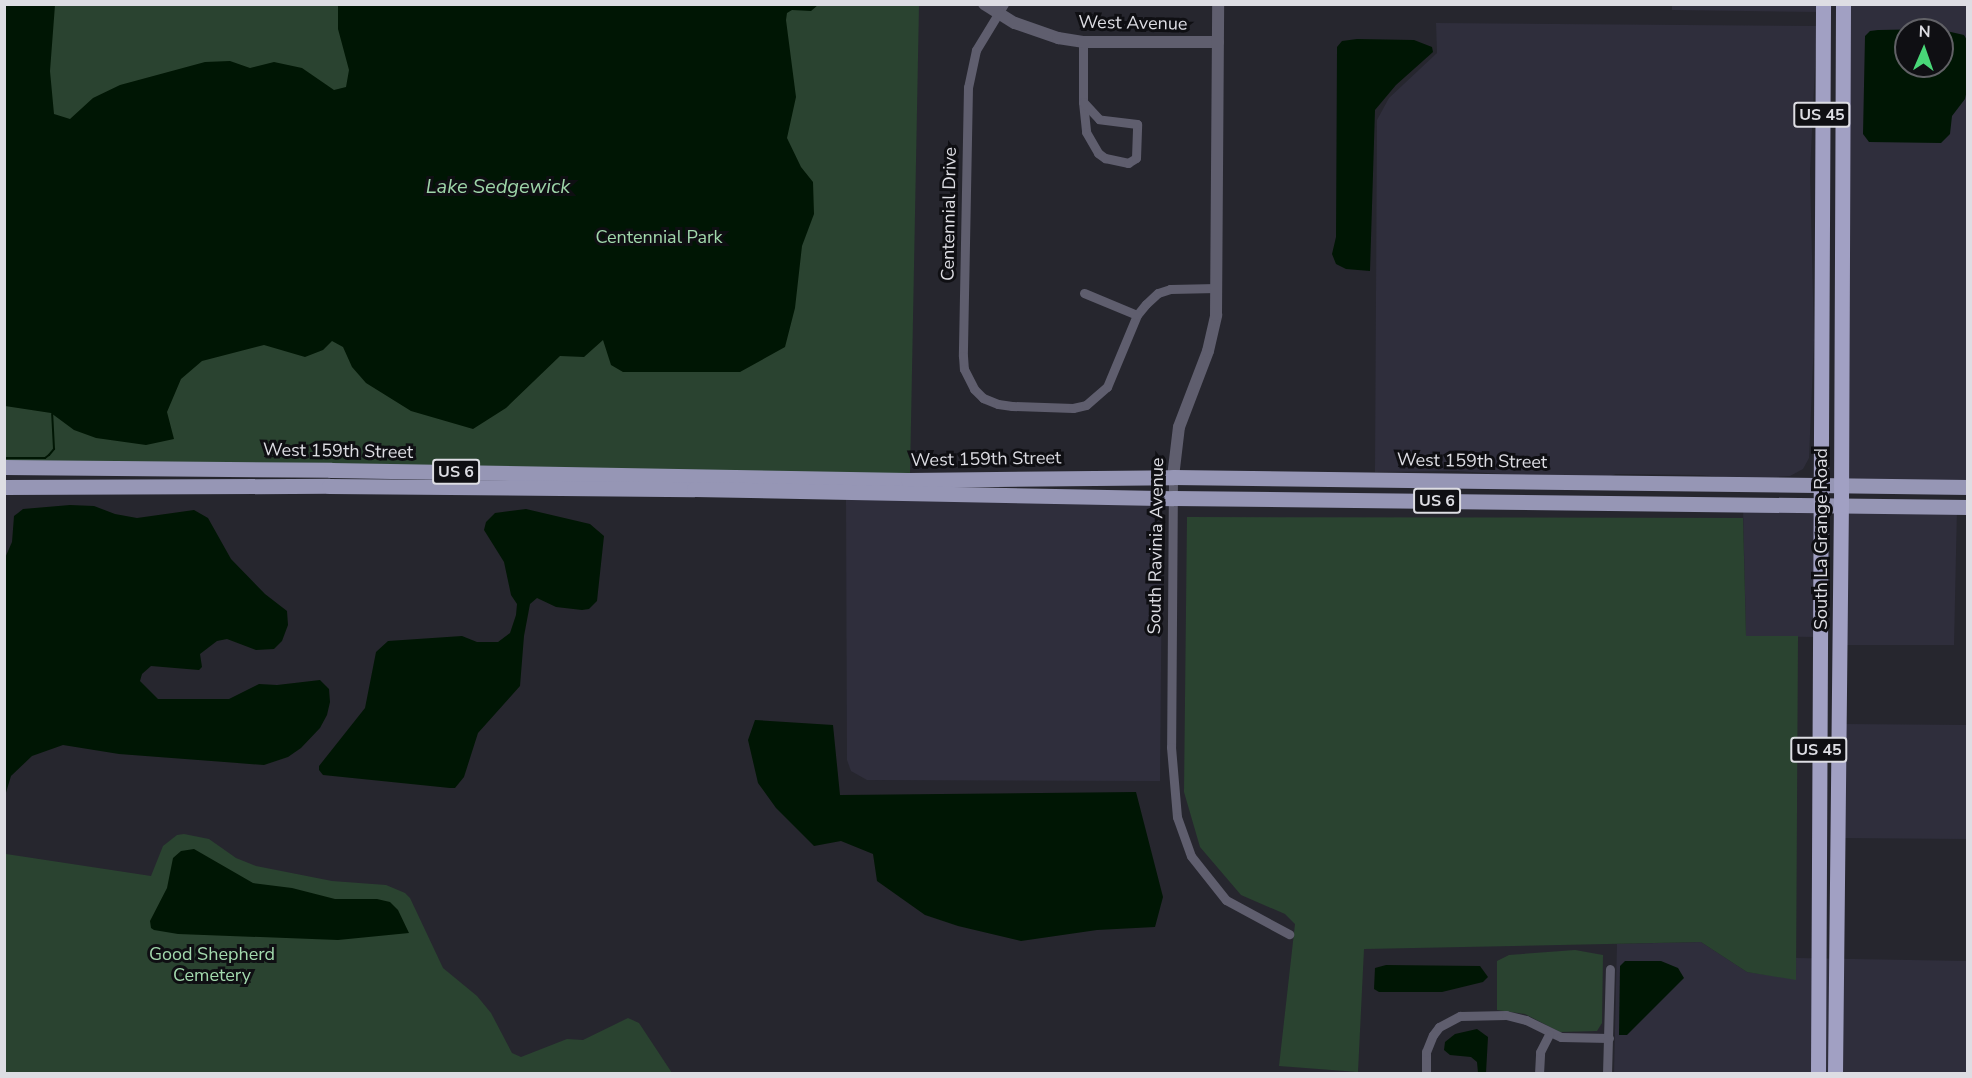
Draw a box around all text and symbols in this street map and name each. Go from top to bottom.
street label: West Avenue [1078,11,1188,35]
north arrow [1894,18,1954,78]
text: N [1918,21,1931,43]
road number: US 45 [1792,102,1852,128]
street label: Centennial Drive [937,147,961,281]
water label: Lake Sedgewick [426,174,570,198]
park label: Centennial Park [595,226,723,248]
street label: West 159th Street [263,439,413,463]
street label: West 159th Street [911,447,1061,471]
street label: South La Grange Road [1810,448,1832,630]
street label: West 159th Street [1397,449,1547,473]
street label: South Ravinia Avenue [1144,457,1168,635]
road number: US 6 [432,459,480,485]
road number: US 6 [1413,488,1461,514]
road number: US 45 [1789,737,1849,763]
park label: Good Shepherd Cemetery [149,944,275,986]

